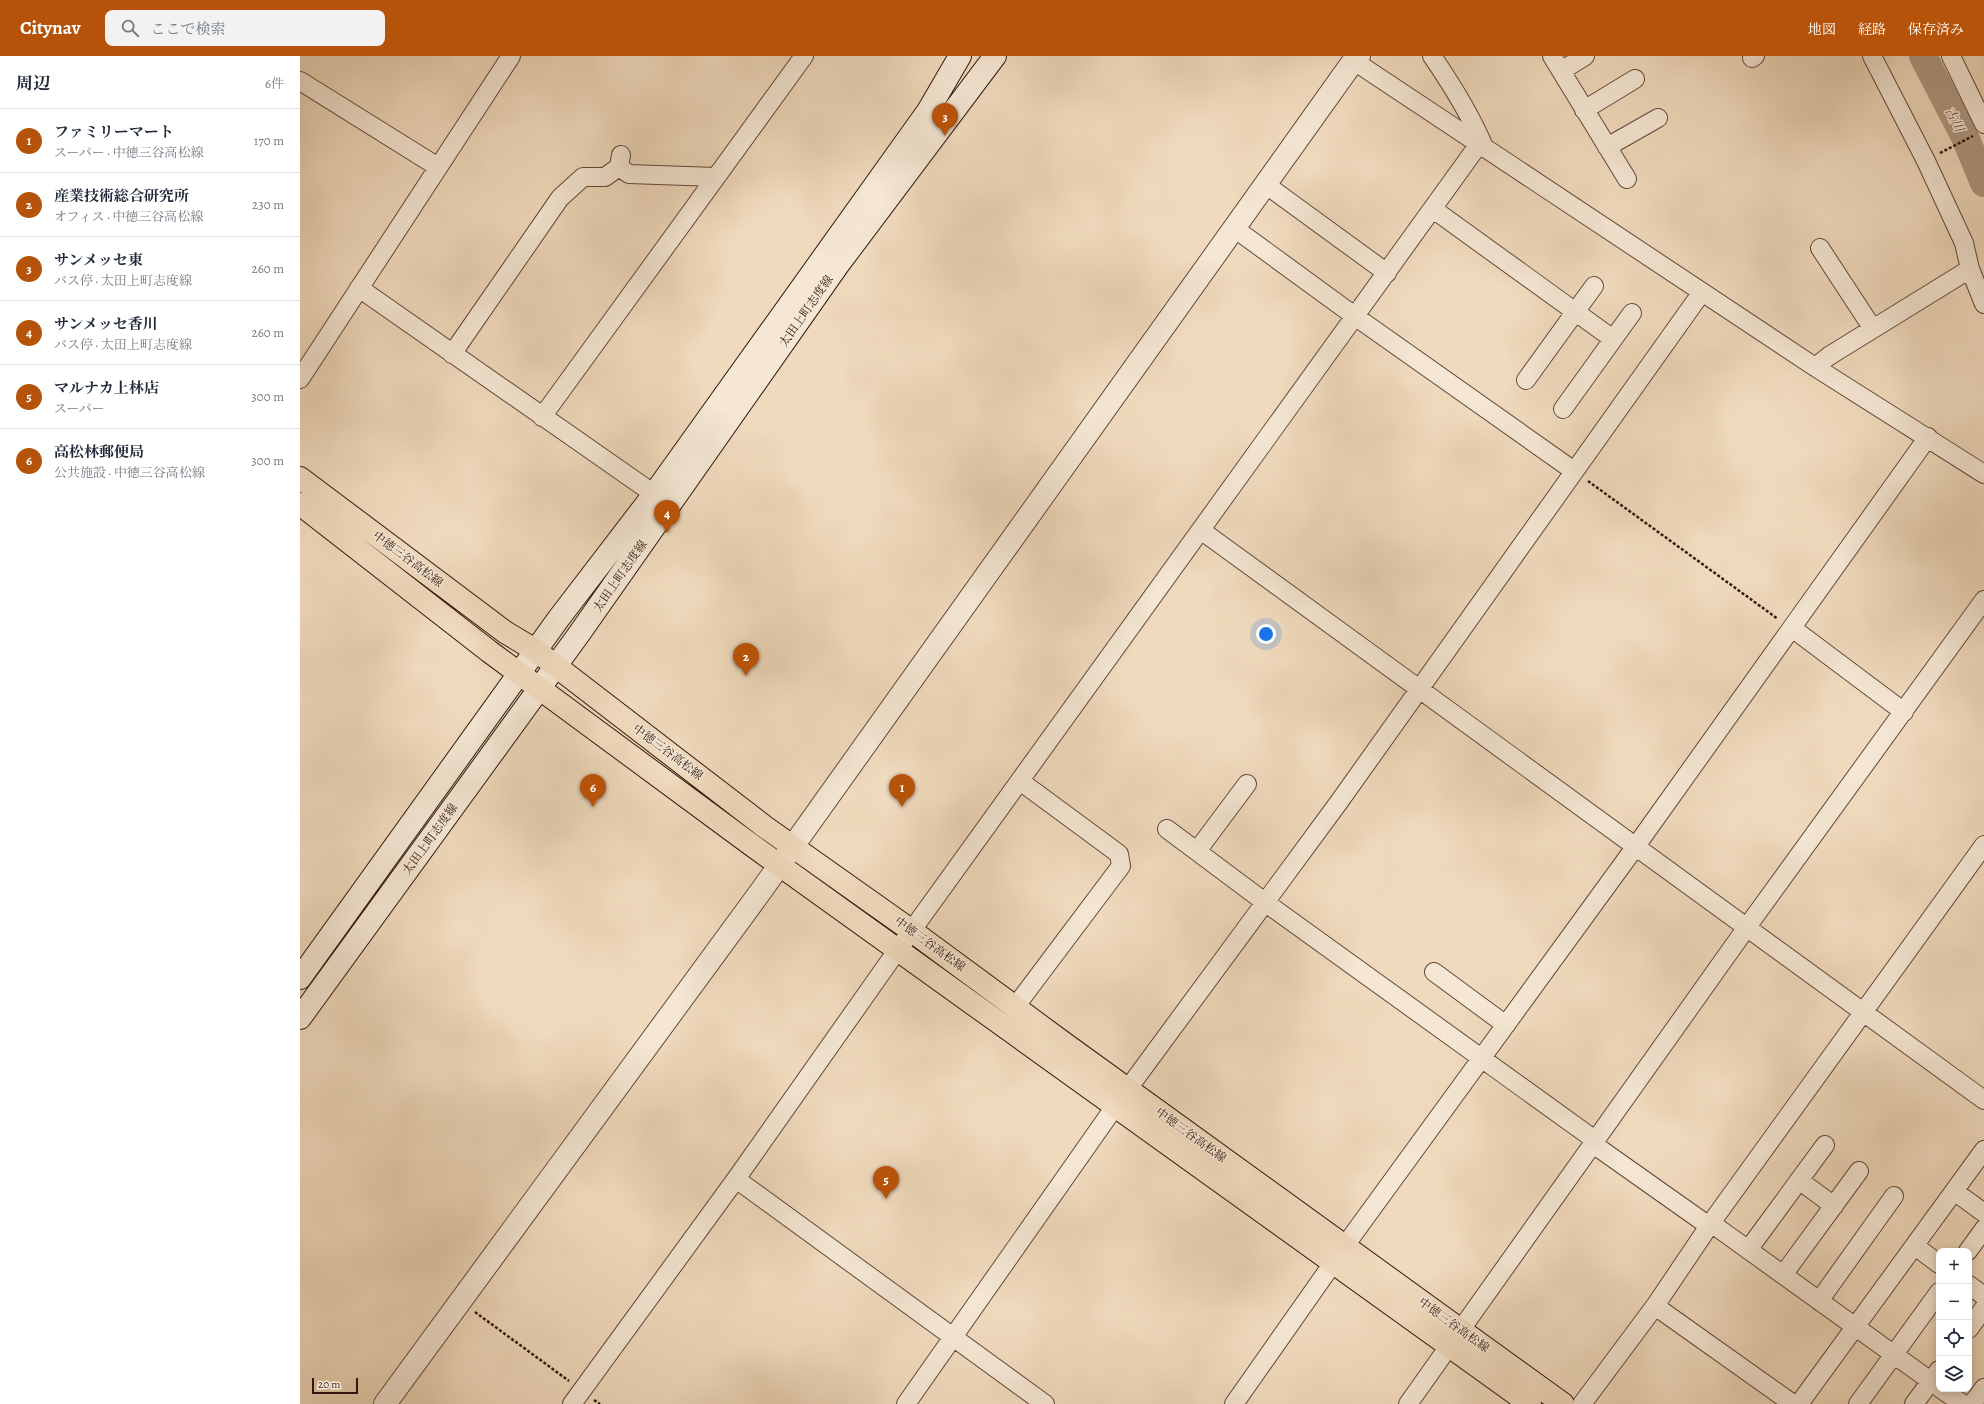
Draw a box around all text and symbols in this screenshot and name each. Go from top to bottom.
search box [105,10,385,46]
text: Citynav [20,15,81,41]
icon: search [119,17,141,39]
text: ここで検索 [151,19,226,39]
text: 地図 [1808,20,1836,39]
text: 経路 [1858,20,1886,39]
text: 保存済み [1908,20,1964,39]
text: 周辺 [16,72,50,95]
text: 6件 [265,75,284,92]
pin: 3 [932,103,958,136]
water label: 古川 [1941,104,1969,136]
text: ファミリーマート [54,122,174,142]
text: 1 [27,132,31,149]
text: 170 m [254,132,284,149]
text: スーパー · 中徳三谷高松線 [54,144,203,161]
text: 産業技術総合研究所 [54,186,189,206]
text: 2 [26,196,32,213]
text: 230 m [252,196,284,213]
text: オフィス · 中徳三谷高松線 [54,208,203,225]
text: サンメッセ東 [54,250,143,270]
text: 3 [26,260,32,277]
text: 260 m [251,260,284,277]
text: バス停 · 太田上町志度線 [54,272,192,289]
street label: 太田上町志度線 [775,272,837,350]
text: サンメッセ香川 [54,314,158,334]
text: 4 [26,324,32,341]
text: 260 m [251,324,284,341]
text: バス停 · 太田上町志度線 [54,336,192,353]
text: マルナカ上林店 [54,378,159,398]
text: 5 [26,388,32,405]
text: 300 m [251,388,284,405]
text: スーパー [54,400,105,417]
text: 高松林郵便局 [54,442,144,462]
text: 6 [26,452,32,469]
text: 300 m [251,452,284,469]
text: 公共施設 · 中徳三谷高松線 [54,464,205,481]
pin: 4 [654,500,680,533]
street label: 中徳三谷高松線 [370,527,446,591]
street label: 太田上町志度線 [589,537,651,615]
your location [1256,624,1276,644]
pin: 2 [733,643,759,676]
street label: 中徳三谷高松線 [630,720,706,784]
pin: 6 [580,774,606,807]
pin: 1 [889,774,915,807]
street label: 太田上町志度線 [399,800,461,878]
street label: 中徳三谷高松線 [891,913,969,975]
street label: 中徳三谷高松線 [1152,1104,1230,1166]
pin: 5 [873,1166,899,1199]
map controls [1936,1248,1972,1392]
button: + [1936,1248,1972,1284]
button: − [1936,1284,1972,1320]
street label: 中徳三谷高松線 [1415,1294,1493,1356]
button: locate [1936,1320,1972,1356]
button: layers [1936,1356,1972,1392]
scale bar [312,1376,358,1395]
text: 20 m [318,1377,340,1392]

